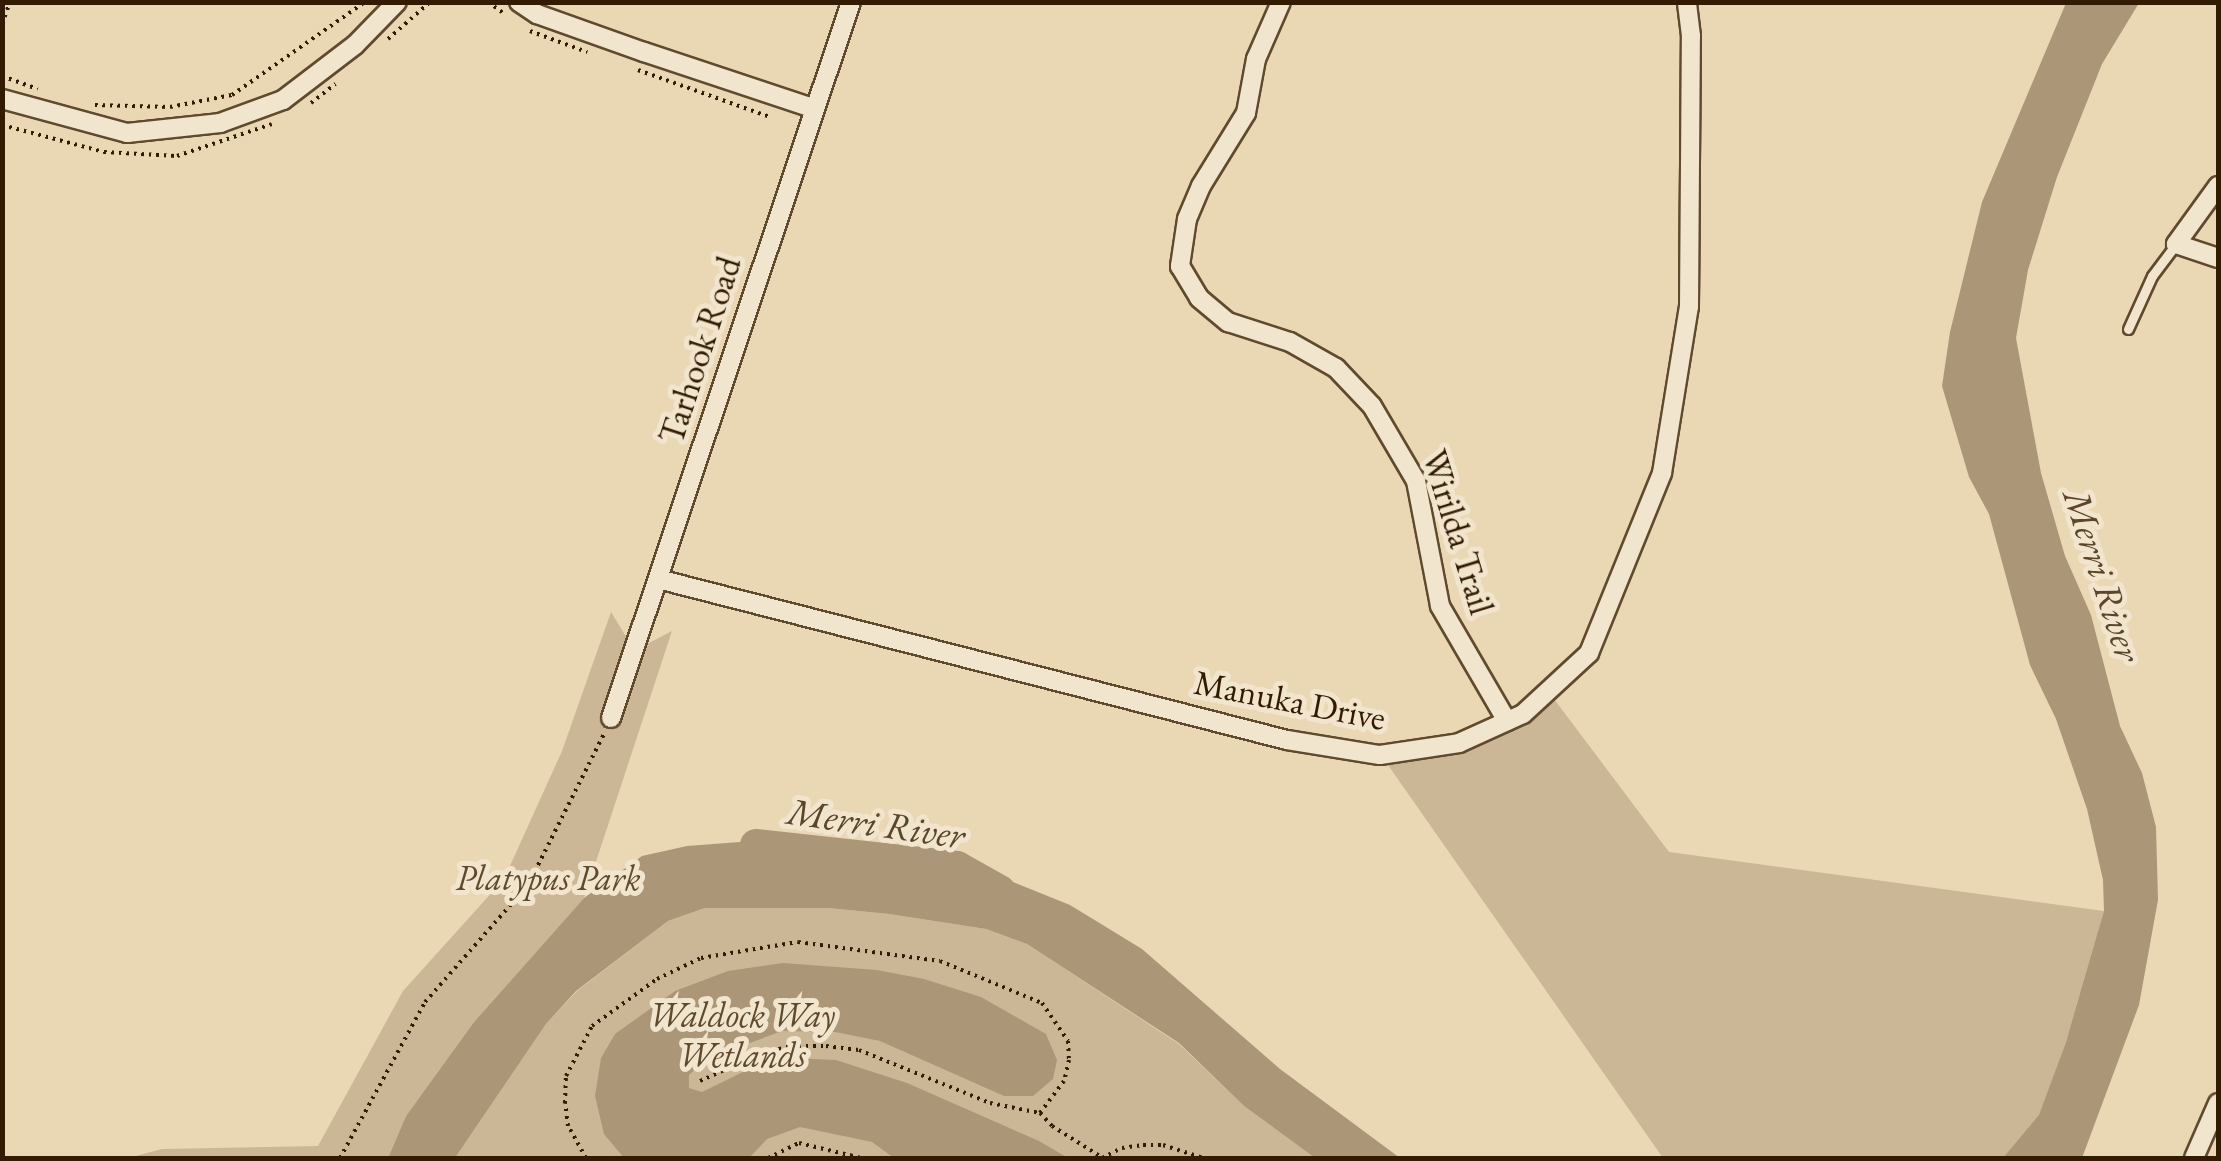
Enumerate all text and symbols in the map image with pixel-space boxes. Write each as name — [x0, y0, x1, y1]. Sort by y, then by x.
street label: Tarhook Road — [650, 251, 750, 449]
street label: Wirilda Trail — [1413, 445, 1503, 619]
water label: Merri River — [2054, 483, 2152, 667]
street label: Manuka Drive — [1191, 661, 1389, 739]
water label: Merri River — [784, 788, 968, 858]
park label: Platypus Park — [455, 857, 641, 899]
park label: Waldock Way Wetlands — [649, 994, 835, 1076]

